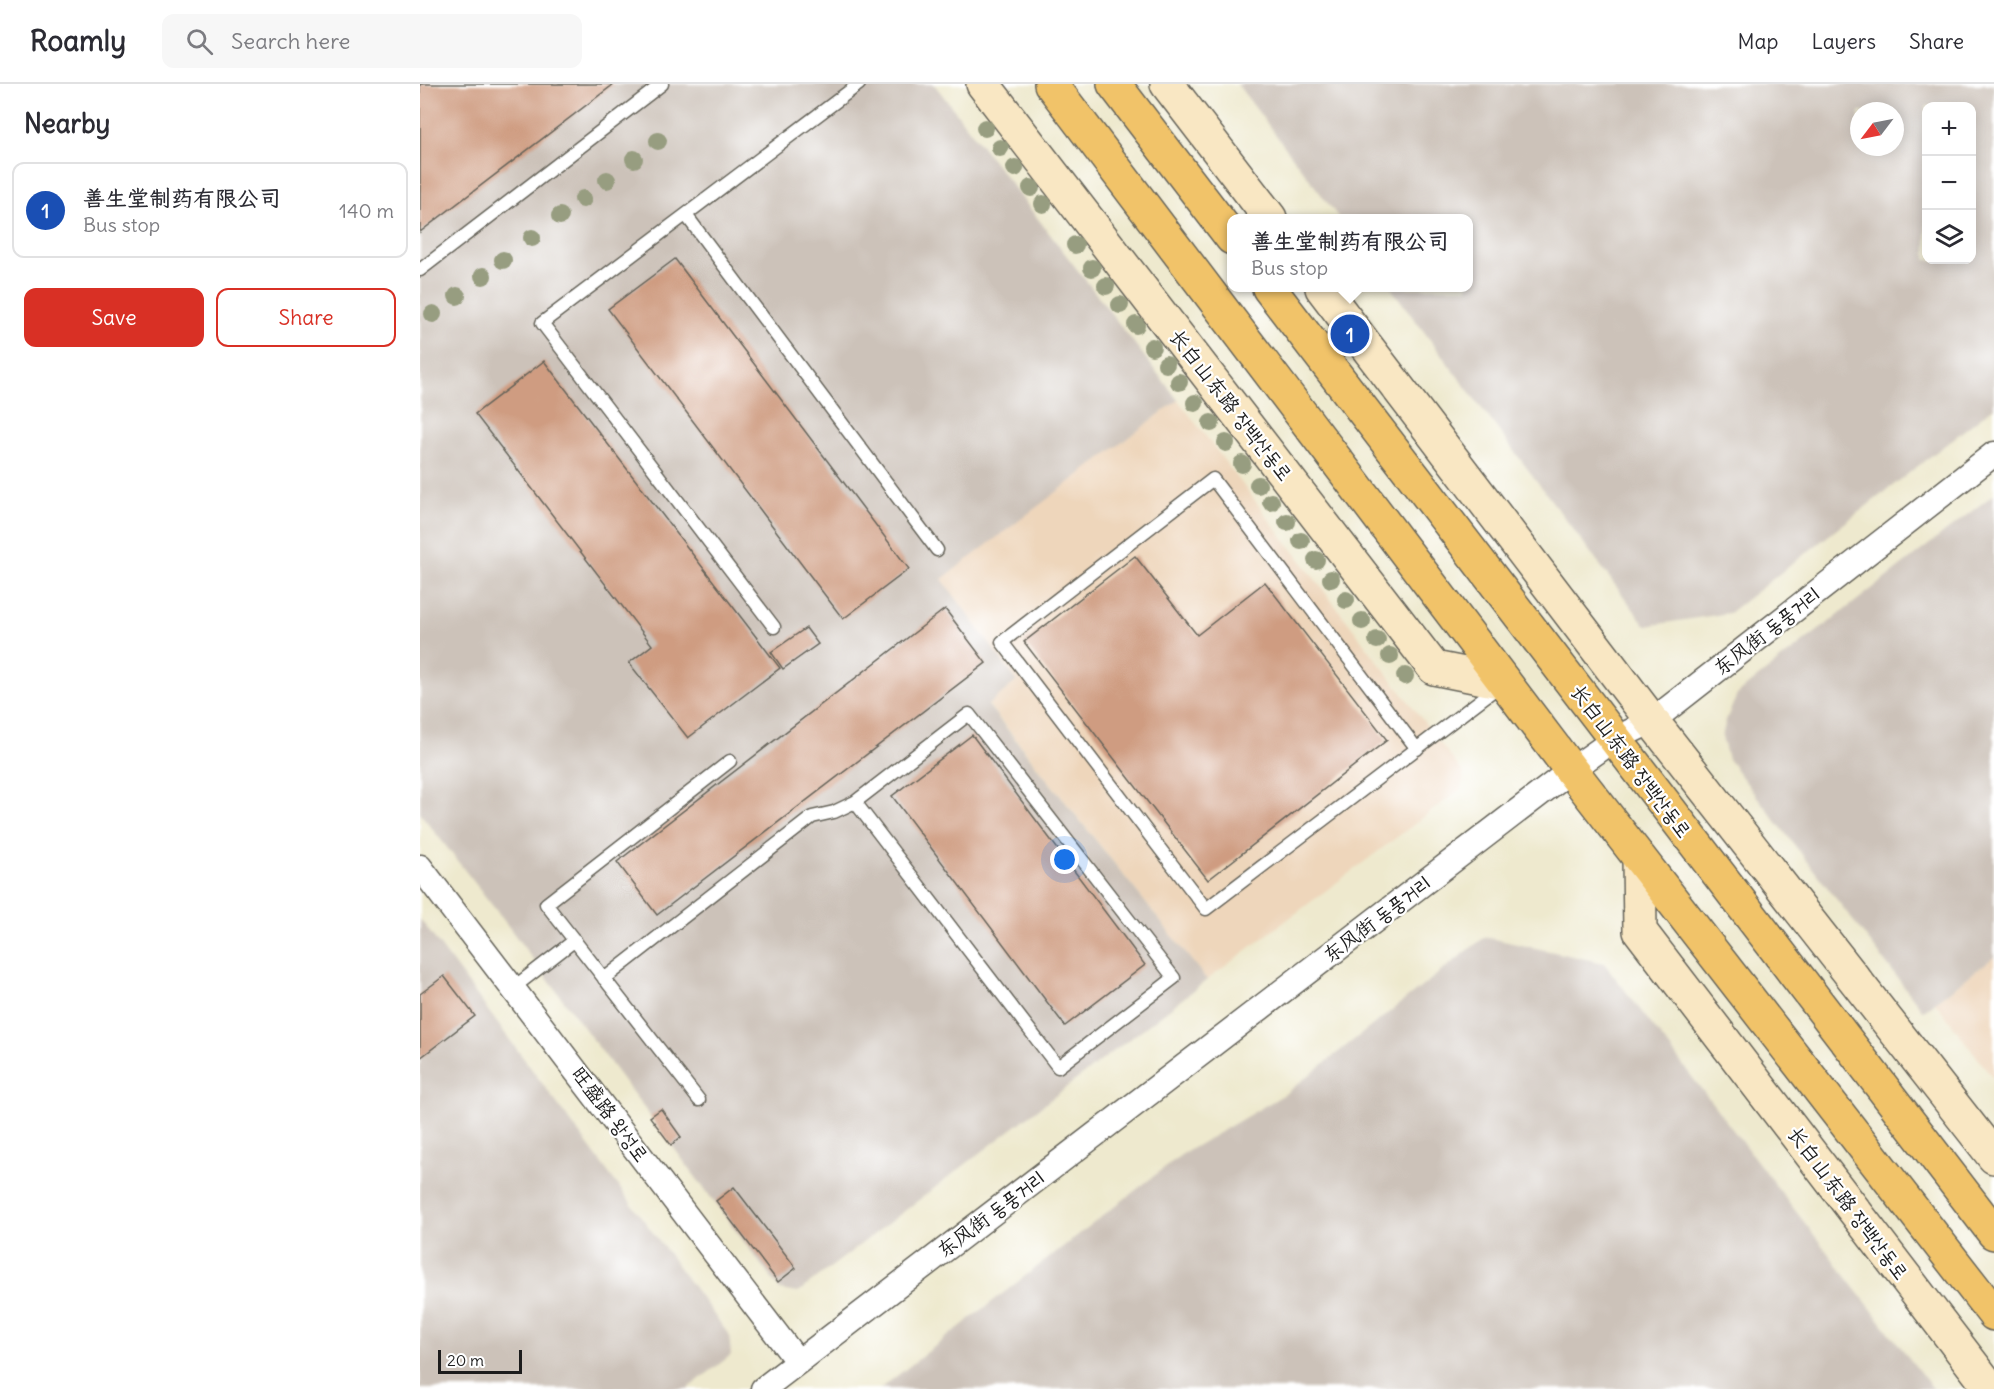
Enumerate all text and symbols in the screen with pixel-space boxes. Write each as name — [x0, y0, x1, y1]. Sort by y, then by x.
search box — [162, 14, 582, 68]
text: Roamly — [30, 23, 126, 59]
icon: search — [183, 25, 216, 58]
text: Search here — [231, 27, 350, 55]
text: Map — [1738, 28, 1778, 55]
text: Layers — [1811, 28, 1876, 55]
text: Share — [1909, 28, 1964, 55]
north arrow — [1850, 102, 1904, 156]
map controls — [1922, 102, 1976, 264]
button: + — [1922, 102, 1976, 156]
text: Nearby — [24, 107, 110, 140]
button: − — [1922, 156, 1976, 210]
text: 善生堂制药有限公司 — [83, 184, 281, 212]
text: 1 — [42, 198, 49, 223]
text: 140 m — [339, 198, 394, 223]
button: layers — [1922, 210, 1976, 264]
text: Bus stop — [83, 212, 160, 237]
popup — [1227, 214, 1473, 292]
text: 善生堂制药有限公司 — [1251, 227, 1449, 255]
text: Bus stop — [1251, 255, 1328, 280]
button: Save — [24, 288, 204, 347]
button: Share — [216, 288, 396, 347]
pin: 1 — [1330, 312, 1370, 356]
street label: 长白山东路 장백산동로 — [1165, 324, 1298, 485]
street label: 东风街 동풍거리 — [1708, 581, 1825, 680]
street label: 长白山东路 장백산동로 — [1566, 679, 1697, 842]
your location — [1050, 845, 1079, 874]
street label: 东风街 동풍거리 — [1318, 870, 1436, 967]
street label: 旺盛路 왕성로 — [566, 1061, 654, 1166]
street label: 长白山东路 장백산동로 — [1783, 1121, 1914, 1284]
street label: 东风街 동풍거리 — [932, 1165, 1050, 1262]
scale bar — [438, 1347, 522, 1374]
text: 20 m — [447, 1350, 484, 1370]

